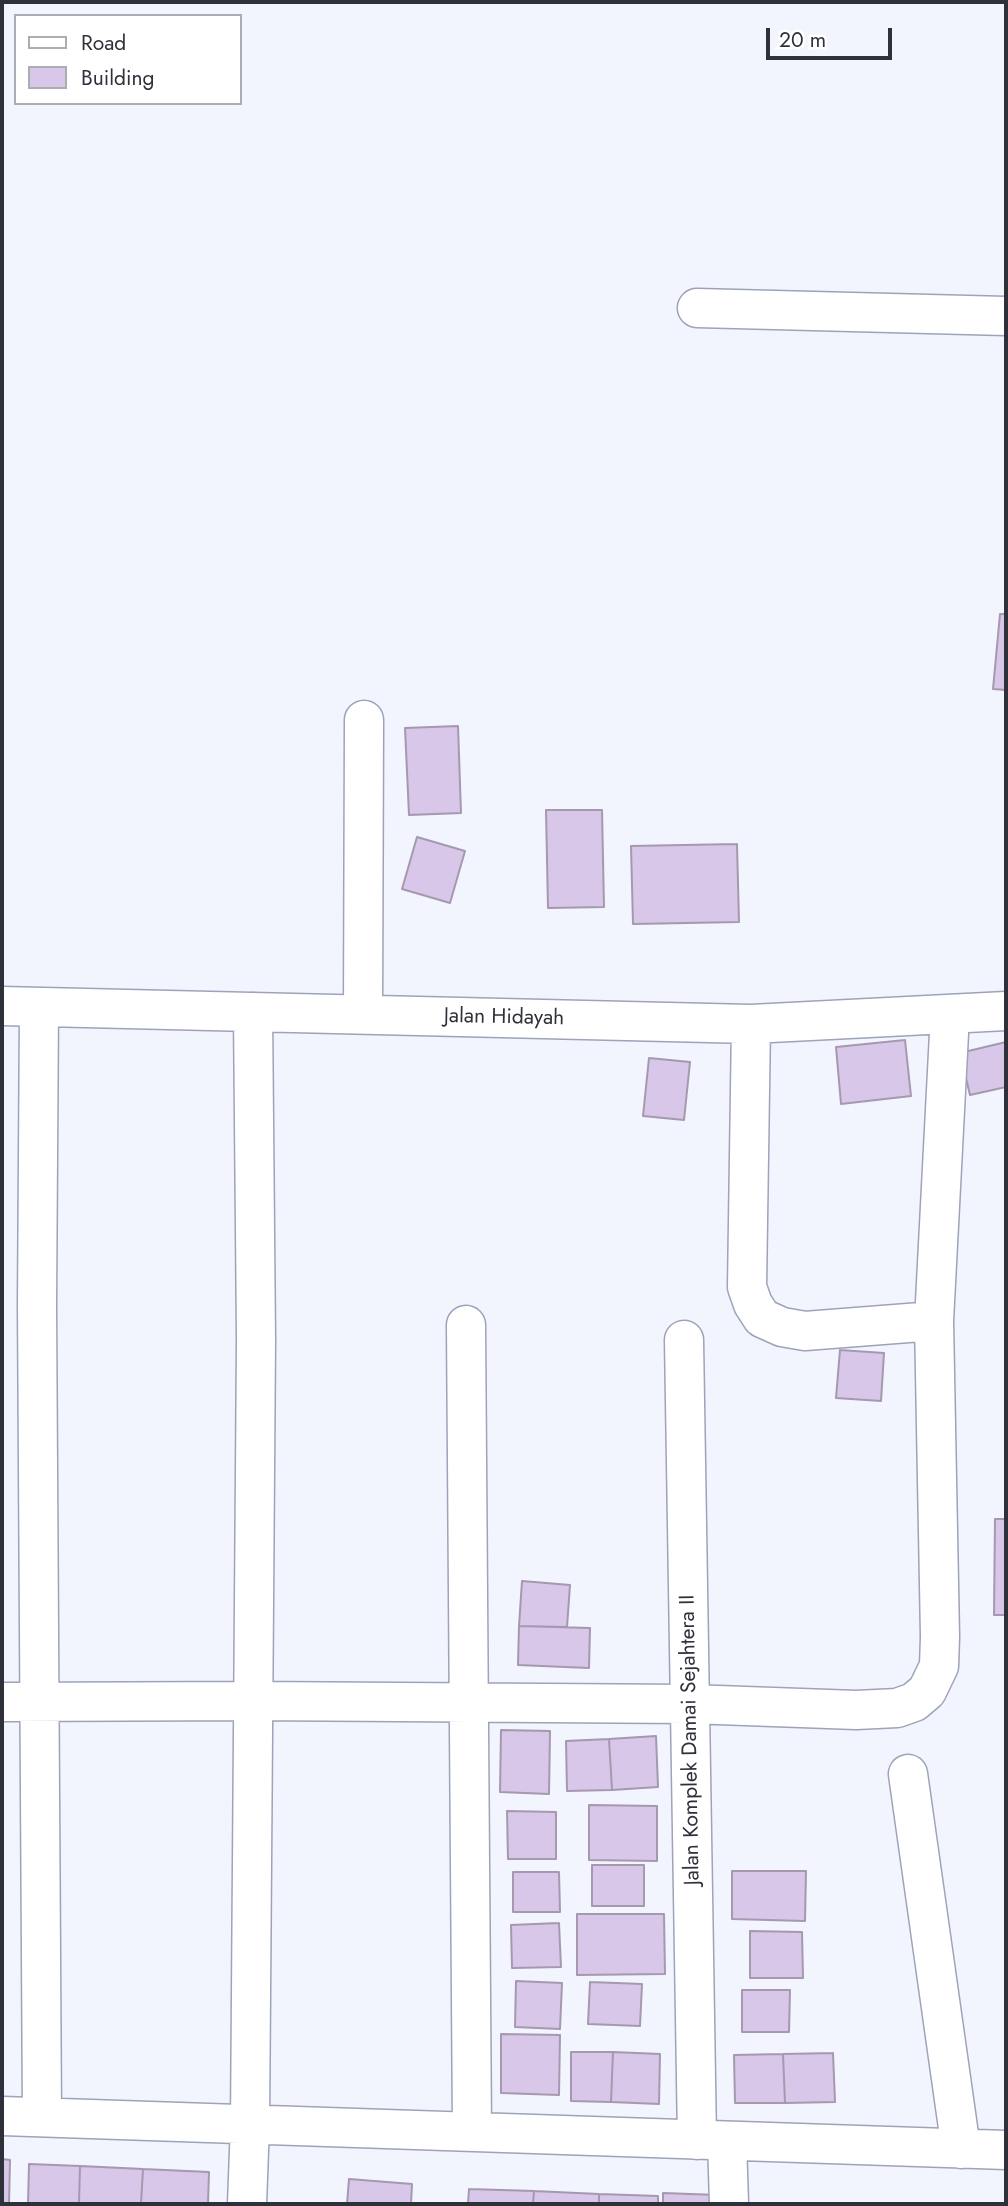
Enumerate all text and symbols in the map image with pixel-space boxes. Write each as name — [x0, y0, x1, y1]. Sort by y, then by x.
legend — [14, 14, 242, 105]
scale bar — [770, 14, 896, 58]
text: 20 m — [779, 25, 826, 55]
text: Road — [81, 28, 126, 58]
text: Building — [81, 63, 154, 93]
street label: Jalan Hidayah — [444, 1004, 564, 1032]
street label: Jalan Komplek Damai Sejahtera II — [676, 1594, 706, 1886]

